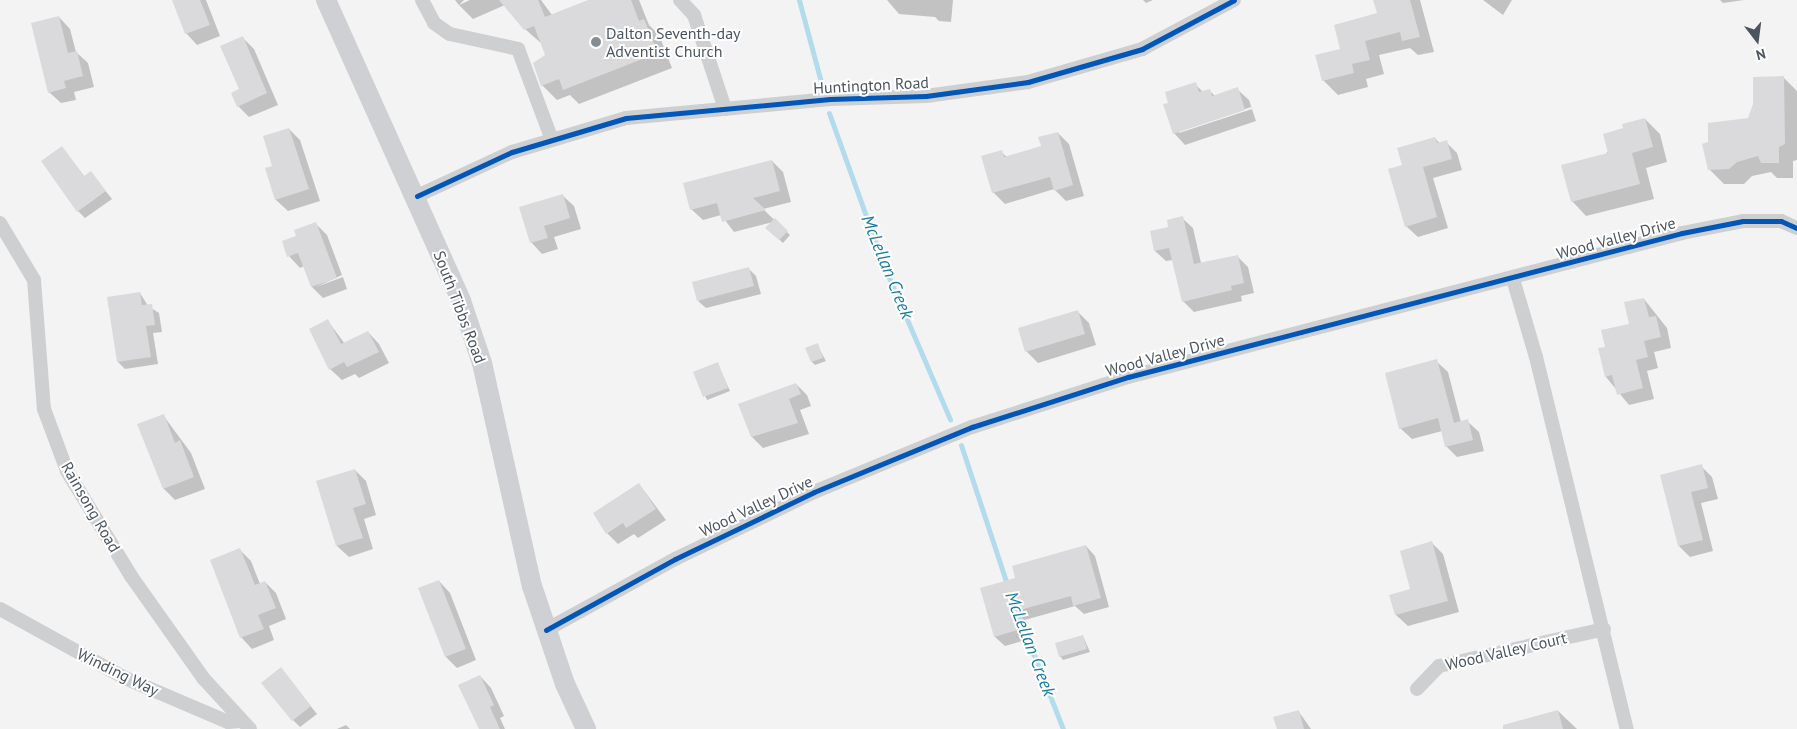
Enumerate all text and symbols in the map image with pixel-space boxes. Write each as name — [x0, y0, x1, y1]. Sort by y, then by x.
north arrow — [1732, 15, 1782, 65]
place label: Dalton Seventh-day Adventist Church — [606, 23, 741, 61]
marker: Dalton Seventh-day Adventist Church — [590, 36, 602, 48]
text: N — [1754, 45, 1768, 64]
street label: Huntington Road — [813, 72, 929, 98]
water label: McLellan Creek — [856, 212, 918, 322]
street label: Wood Valley Drive — [1554, 213, 1678, 263]
street label: South Tibbs Road — [430, 248, 490, 366]
street label: Wood Valley Drive — [1103, 330, 1227, 380]
street label: Rainsong Road — [57, 458, 125, 556]
street label: Wood Valley Drive — [696, 471, 816, 541]
water label: McLellan Creek — [1000, 589, 1060, 699]
street label: Wood Valley Court — [1443, 628, 1569, 674]
street label: Winding Way — [74, 644, 162, 700]

